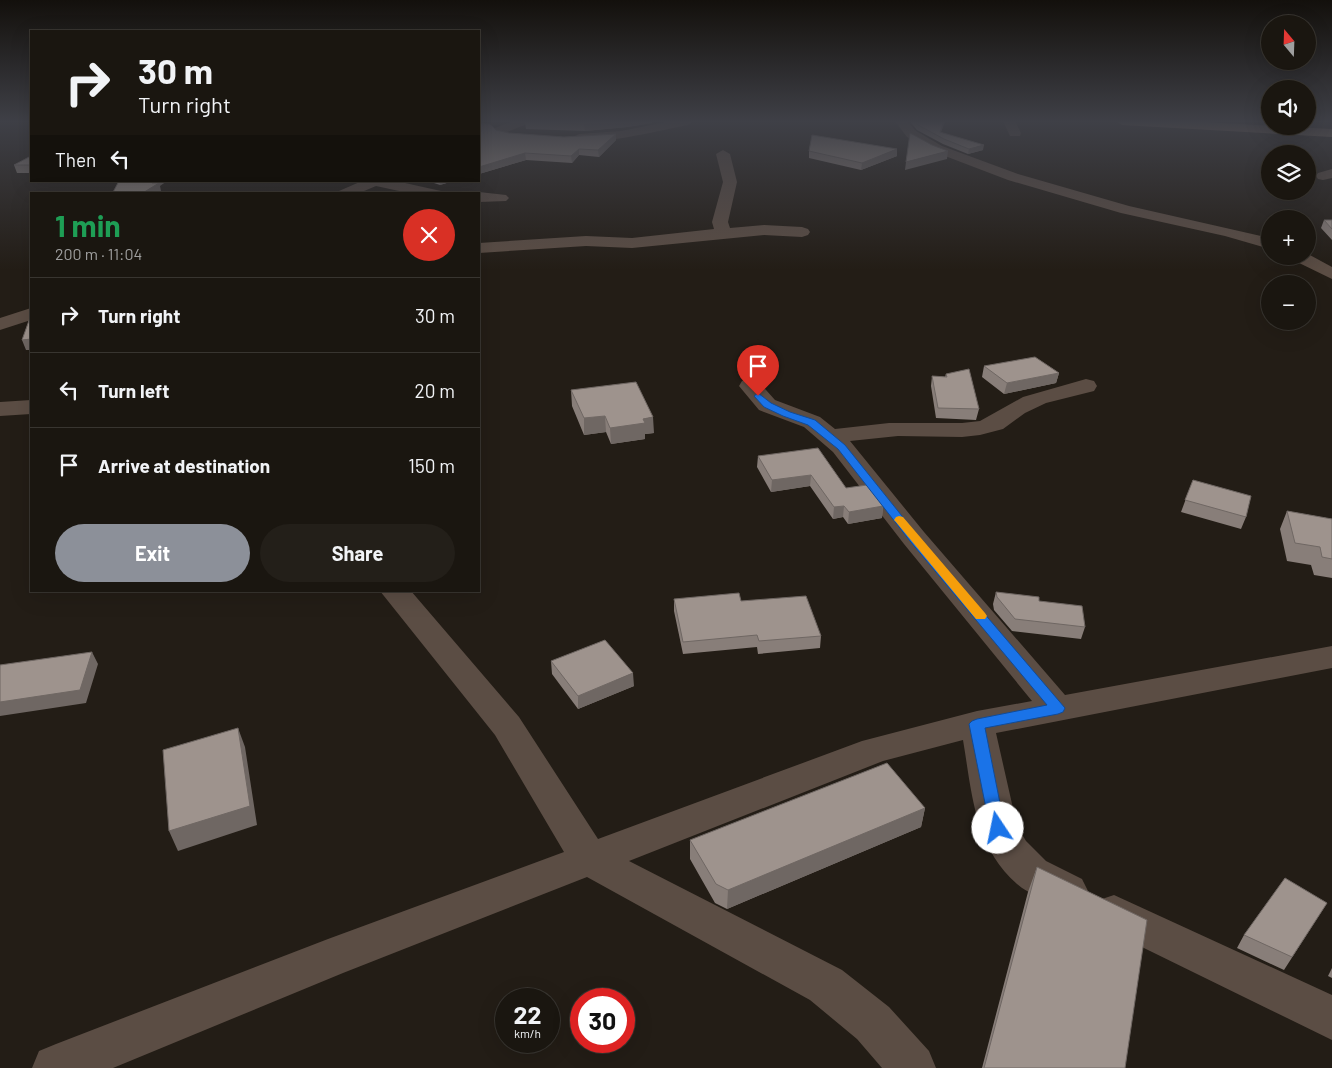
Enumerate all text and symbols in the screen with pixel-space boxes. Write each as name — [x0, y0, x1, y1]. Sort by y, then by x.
north arrow — [1261, 15, 1316, 70]
map controls — [1261, 15, 1316, 330]
text: 30 m — [138, 49, 213, 91]
icon: right — [55, 50, 120, 115]
button: sound — [1261, 80, 1316, 135]
text: Turn right — [138, 91, 231, 117]
icon: left — [106, 145, 134, 173]
button: layers — [1261, 145, 1316, 200]
text: Then — [55, 148, 96, 171]
text: 1 min — [55, 207, 121, 243]
button: close — [403, 209, 455, 261]
button: + — [1261, 210, 1316, 265]
text: 200 m · 11:04 — [55, 244, 142, 263]
button: − — [1261, 275, 1316, 330]
icon: right — [55, 301, 83, 329]
text: Turn right — [98, 304, 180, 327]
text: 30 m — [415, 304, 455, 327]
pin — [737, 345, 779, 396]
icon: arrive — [744, 352, 772, 380]
icon: left — [55, 376, 83, 404]
text: Turn left — [98, 379, 169, 402]
text: 20 m — [415, 379, 455, 402]
icon: arrive — [55, 451, 83, 479]
text: Arrive at destination — [98, 454, 270, 477]
text: 150 m — [408, 454, 455, 477]
button: Exit — [55, 524, 250, 582]
button: Share — [260, 524, 455, 582]
position arrow — [971, 801, 1023, 853]
speed limit sign: 30 — [570, 988, 635, 1053]
text: 22 — [513, 999, 542, 1029]
text: km/h — [514, 1026, 541, 1040]

